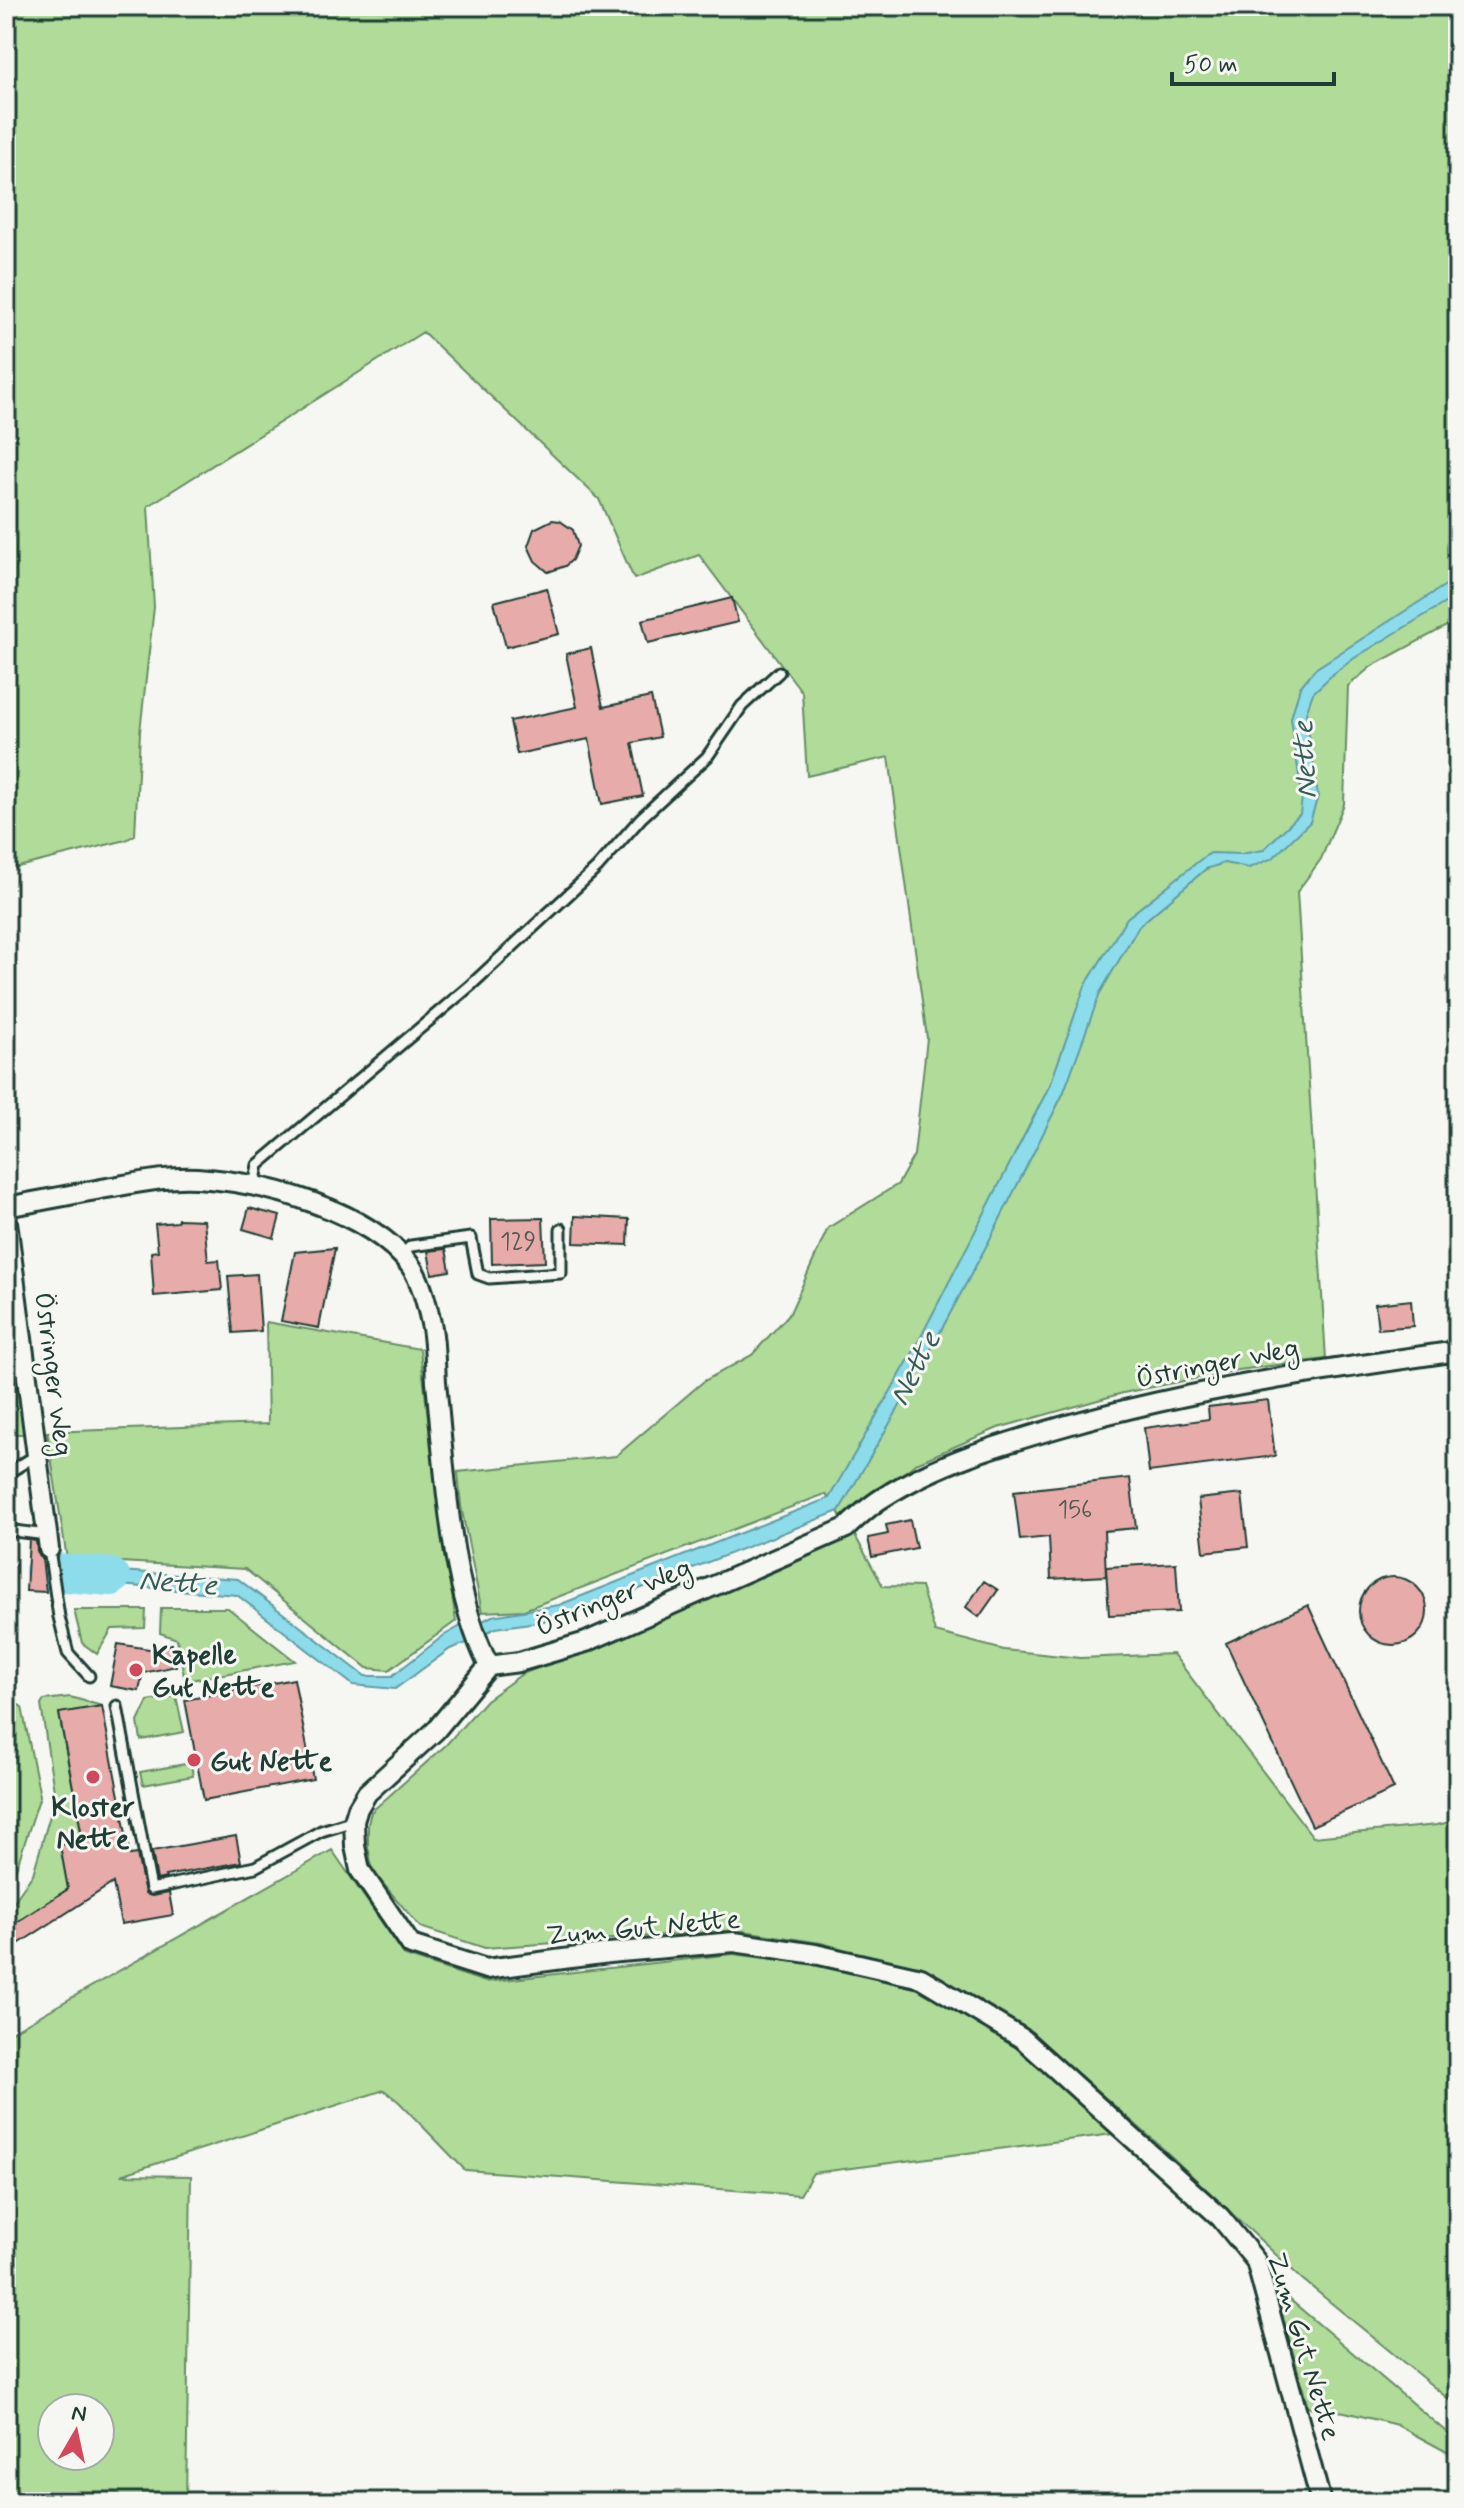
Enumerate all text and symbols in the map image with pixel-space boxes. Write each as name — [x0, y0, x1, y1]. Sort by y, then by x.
scale bar — [1172, 36, 1334, 86]
text: 50 m — [1184, 50, 1238, 81]
water label: Nette — [1284, 719, 1327, 800]
house number: 129 — [500, 1227, 536, 1258]
street label: Östringer Weg — [22, 1290, 81, 1459]
water label: Nette — [880, 1324, 951, 1412]
street label: Östringer Weg — [1133, 1331, 1302, 1400]
house number: 156 — [1058, 1495, 1092, 1526]
street label: Östringer Weg — [531, 1550, 698, 1648]
water label: Nette — [137, 1561, 220, 1606]
place label: Kapelle Gut Nette — [152, 1638, 274, 1707]
marker: Kapelle Gut Nette — [127, 1661, 145, 1679]
place label: Gut Nette — [210, 1744, 332, 1781]
marker: Gut Nette — [185, 1751, 203, 1769]
marker: Kloster Nette — [84, 1768, 102, 1786]
place label: Kloster Nette — [51, 1790, 135, 1859]
street label: Zum Gut Nette — [545, 1902, 742, 1955]
street label: Zum Gut Nette — [1256, 2248, 1349, 2445]
north arrow — [36, 2392, 116, 2472]
text: N — [69, 2399, 88, 2429]

